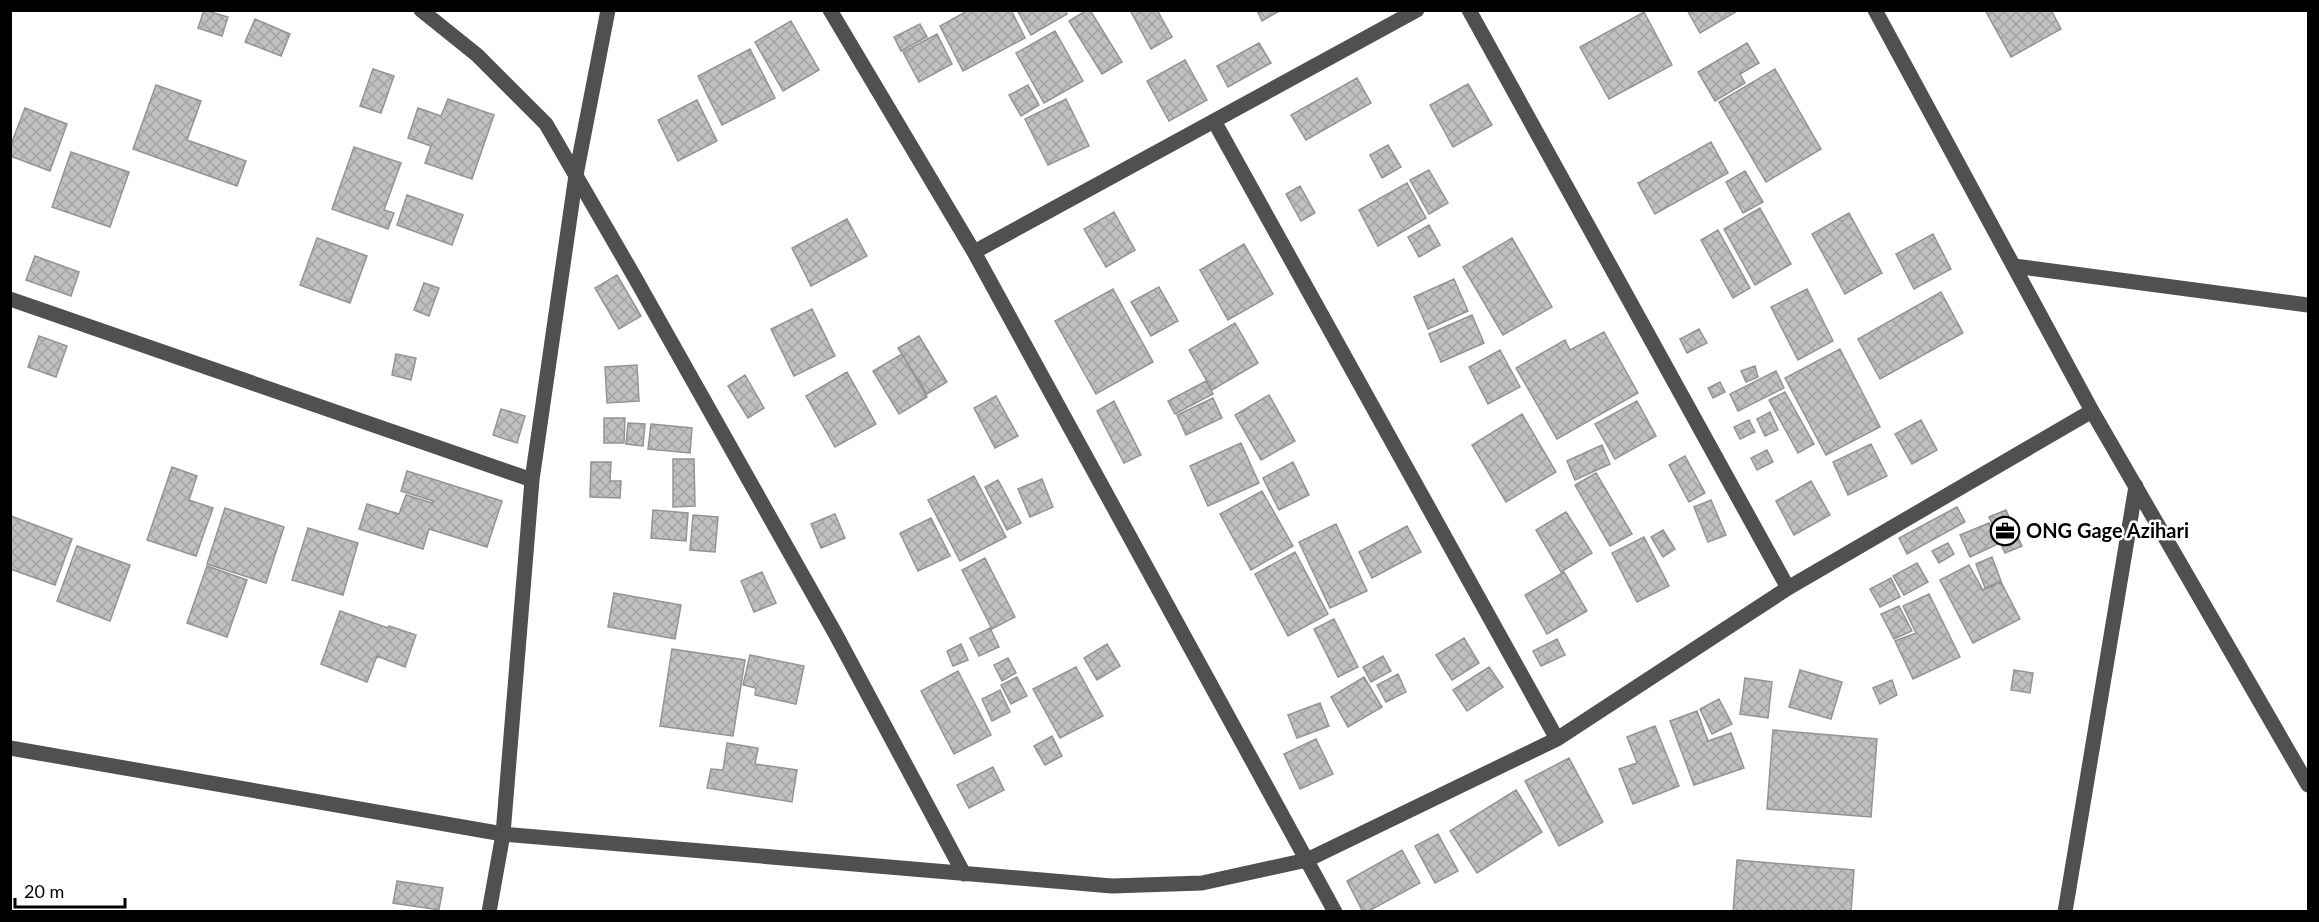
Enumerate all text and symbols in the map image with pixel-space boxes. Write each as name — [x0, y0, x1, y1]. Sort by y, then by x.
office icon: ONG Gage Azihari — [1989, 515, 2021, 547]
place label: ONG Gage Azihari — [2026, 518, 2189, 542]
scale bar — [15, 871, 124, 909]
text: 20 m — [24, 880, 64, 902]

